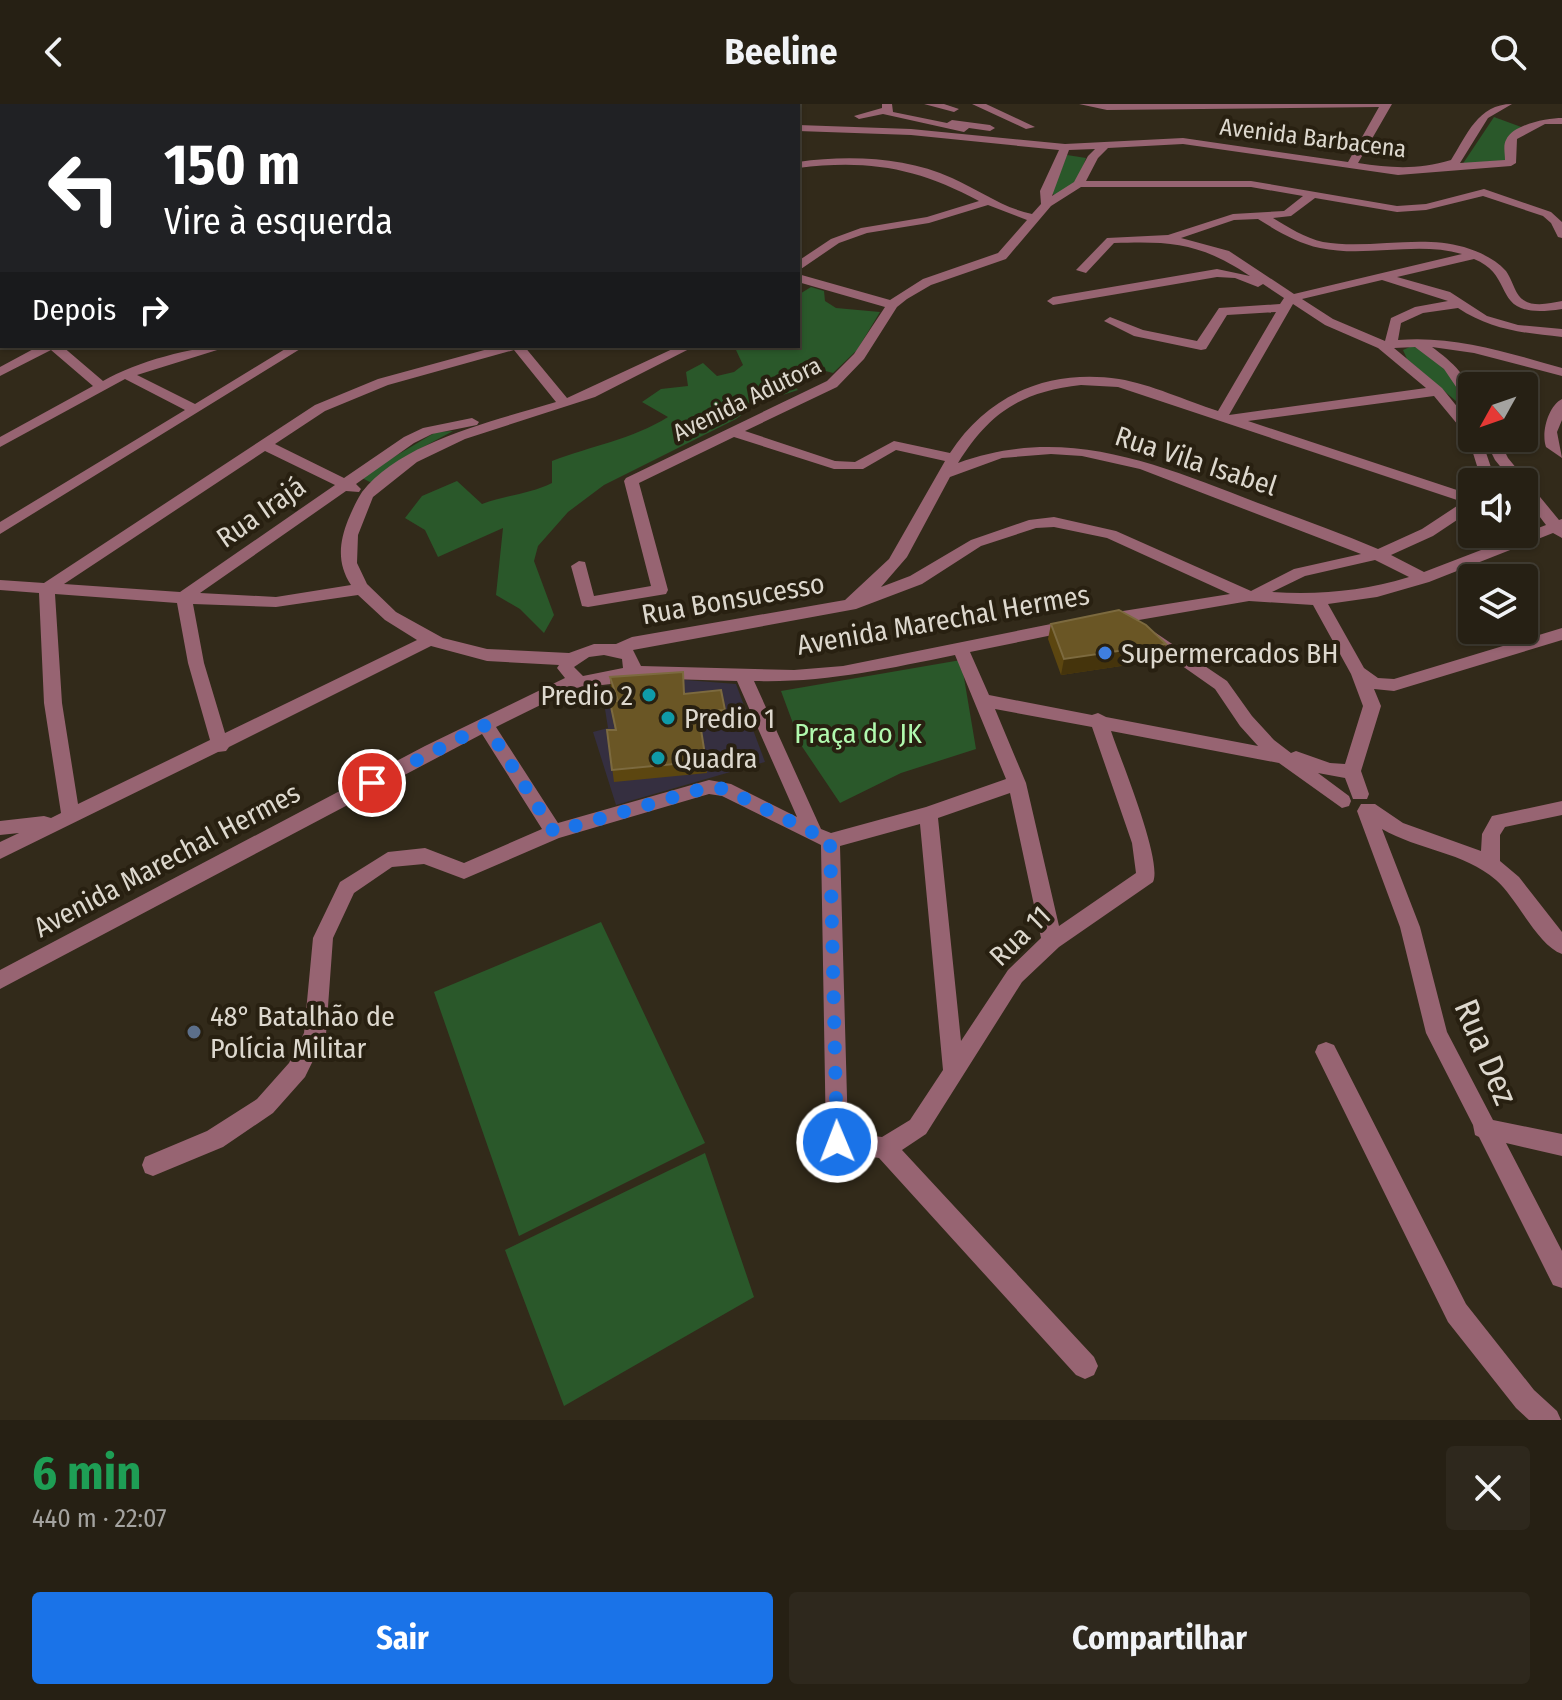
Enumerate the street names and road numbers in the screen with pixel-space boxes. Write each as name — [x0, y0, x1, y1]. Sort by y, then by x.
street label: Avenida Barbacena — [1218, 113, 1408, 163]
street label: Avenida Adutora — [668, 351, 826, 447]
street label: Rua Vila Isabel — [1111, 419, 1281, 503]
street label: Rua Irajá — [210, 470, 312, 554]
street label: Rua Bonsucesso — [639, 567, 827, 631]
street label: Avenida Marechal Hermes — [794, 578, 1092, 662]
street label: Avenida Marechal Hermes — [28, 776, 306, 944]
street label: Rua 11 — [983, 899, 1057, 973]
street label: Rua Dez — [1445, 993, 1527, 1111]

